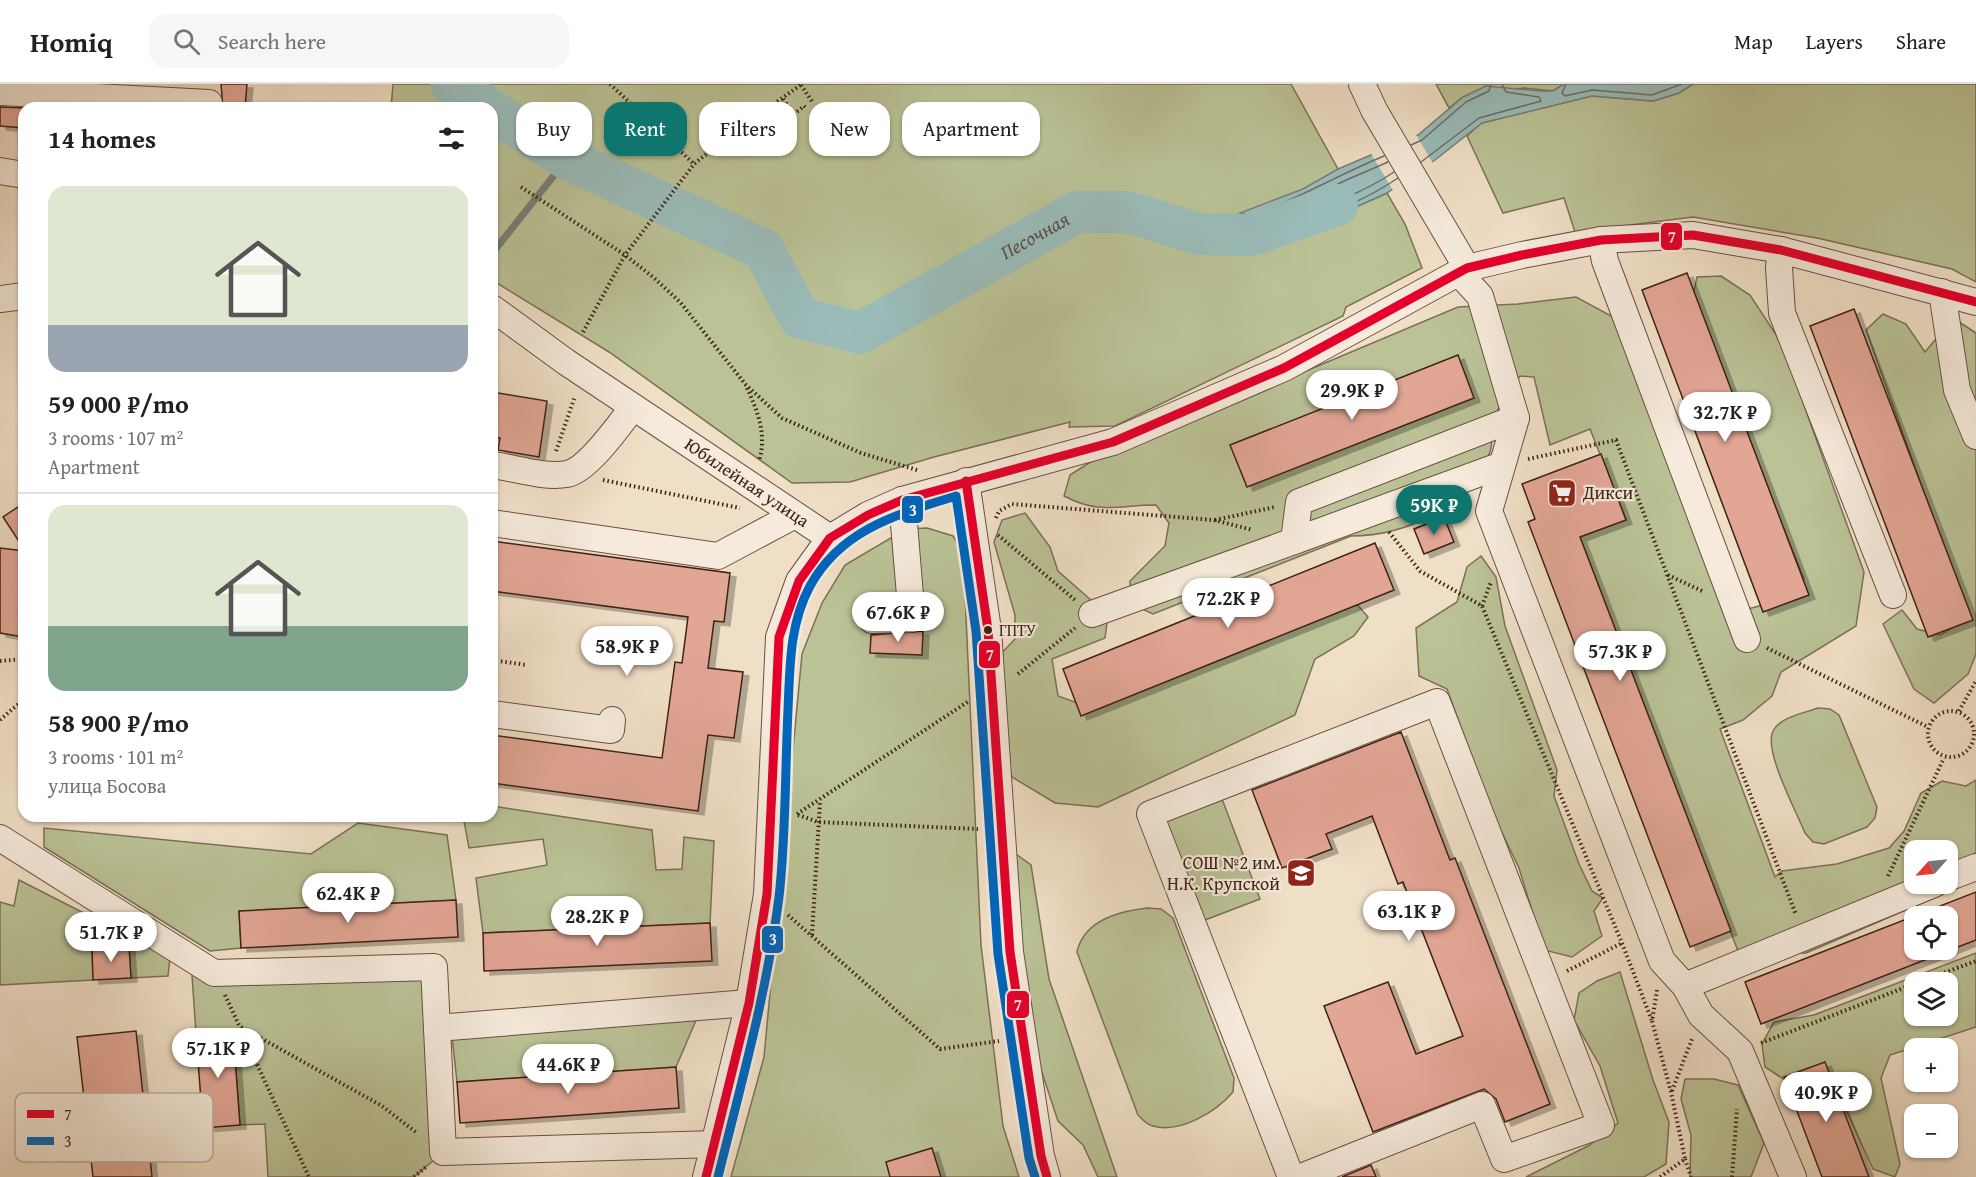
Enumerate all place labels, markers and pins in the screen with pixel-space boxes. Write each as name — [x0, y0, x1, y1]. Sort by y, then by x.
pin: 29.9K ₽ — [1297, 370, 1407, 421]
pin: 32.7K ₽ — [1670, 392, 1780, 443]
supermarket icon: Дикси — [1546, 477, 1578, 509]
place label: Дикси — [1582, 479, 1634, 506]
pin: 59K ₽ — [1392, 485, 1476, 536]
pin: 72.2K ₽ — [1173, 578, 1283, 629]
pin: 67.6K ₽ — [843, 592, 953, 643]
place label: ГПТУ — [999, 618, 1036, 642]
marker: ГПТУ — [982, 624, 994, 636]
pin: 58.9K ₽ — [572, 626, 682, 677]
pin: 57.3K ₽ — [1565, 631, 1675, 682]
place label: СОШ №2 им. Н.К. Крупской — [1167, 849, 1280, 897]
school or university icon: СОШ №2 им. Н.К. Крупской — [1285, 857, 1317, 889]
pin: 62.4K ₽ — [293, 873, 403, 924]
pin: 63.1K ₽ — [1354, 891, 1464, 942]
pin: 28.2K ₽ — [542, 896, 652, 947]
pin: 51.7K ₽ — [56, 912, 166, 963]
pin: 57.1K ₽ — [163, 1028, 273, 1079]
pin: 44.6K ₽ — [513, 1044, 623, 1095]
pin: 40.9K ₽ — [1771, 1072, 1881, 1123]

